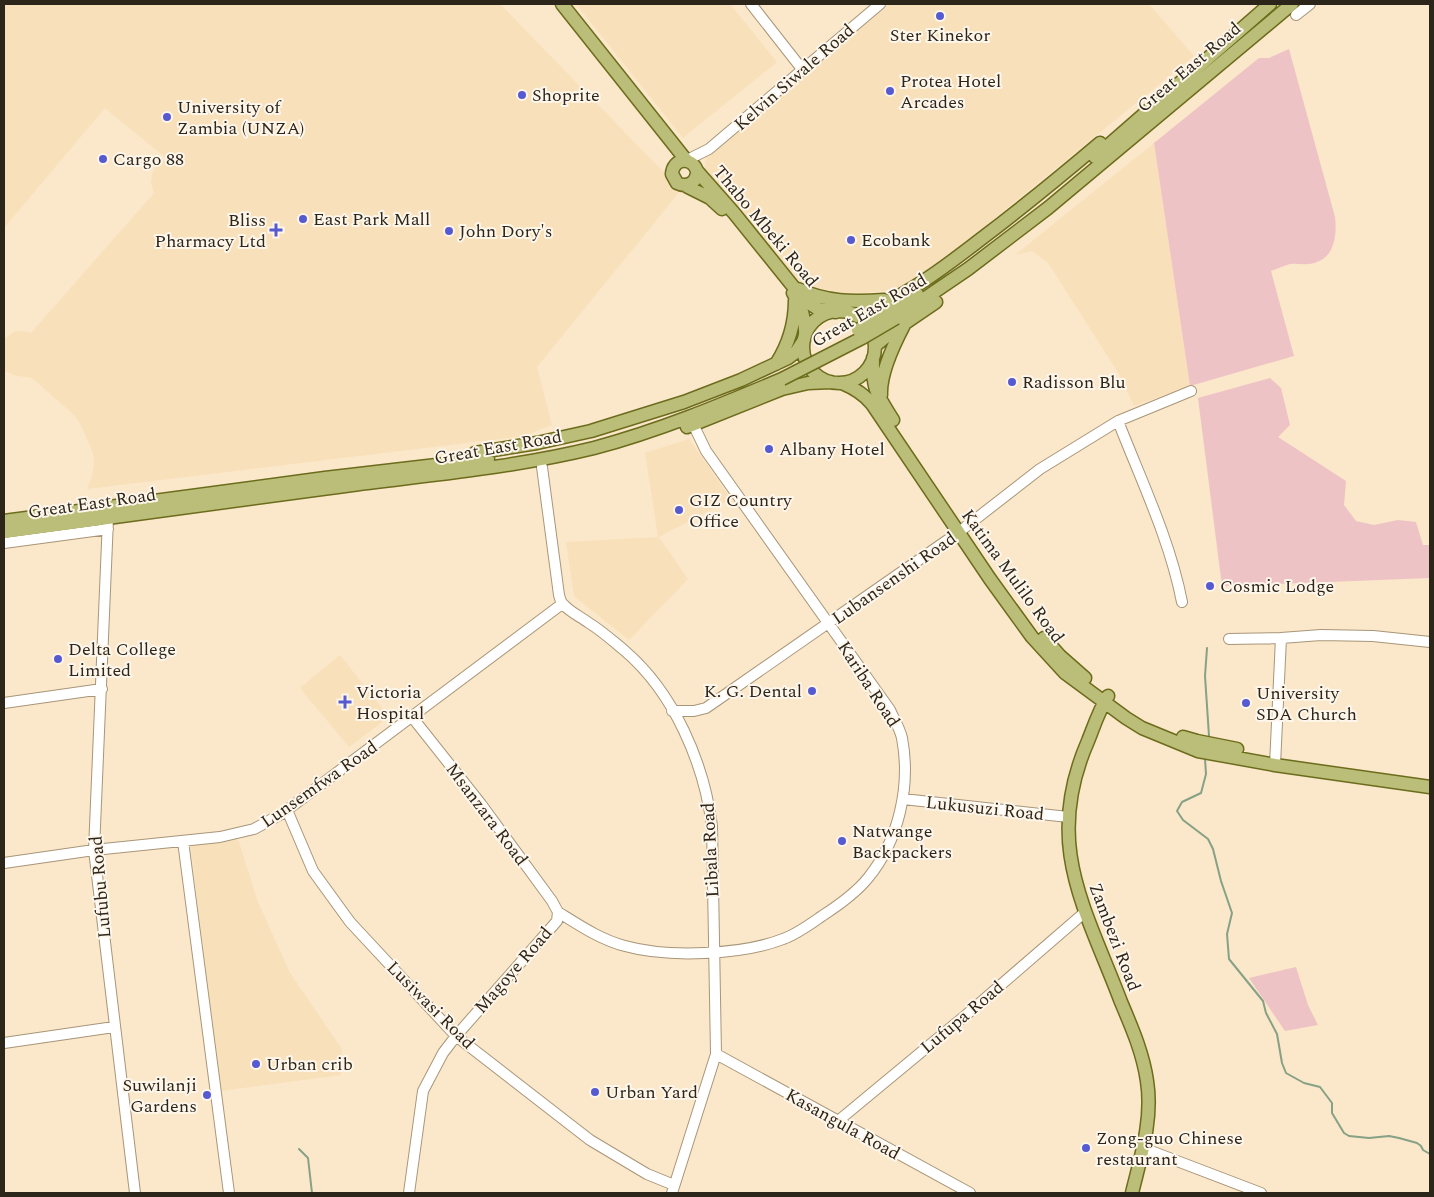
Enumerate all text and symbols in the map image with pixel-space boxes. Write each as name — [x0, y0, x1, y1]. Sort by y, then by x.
marker: Ster Kinekor — [934, 10, 946, 22]
street label: Great East Road — [1131, 16, 1247, 119]
street label: Kelvin Siwale Road — [728, 17, 861, 138]
place label: Ster Kinekor — [890, 22, 990, 49]
place label: Protea Hotel Arcades — [900, 68, 1001, 116]
place label: Shoprite — [532, 82, 600, 109]
marker: Protea Hotel Arcades — [884, 85, 896, 97]
marker: Shoprite — [516, 89, 528, 101]
place label: University of Zambia (UNZA) — [177, 94, 304, 142]
marker: University of Zambia (UNZA) — [161, 111, 173, 123]
place label: Cargo 88 — [113, 146, 184, 173]
marker: Cargo 88 — [97, 153, 109, 165]
street label: Thabo Mbeki Road — [706, 159, 825, 293]
place label: East Park Mall — [313, 206, 430, 233]
place label: Bliss Pharmacy Ltd — [154, 207, 266, 255]
marker: East Park Mall — [297, 213, 309, 225]
place label: John Dory's — [459, 218, 553, 245]
marker: Bliss Pharmacy Ltd — [270, 224, 282, 236]
marker: John Dory's — [443, 225, 455, 237]
place label: Ecobank — [861, 227, 930, 254]
marker: Ecobank — [845, 234, 857, 246]
street label: Great East Road — [807, 266, 932, 354]
place label: Radisson Blu — [1022, 369, 1126, 396]
marker: Radisson Blu — [1006, 376, 1018, 388]
street label: Great East Road — [432, 423, 564, 472]
place label: Albany Hotel — [779, 436, 885, 463]
marker: Albany Hotel — [763, 443, 775, 455]
street label: Great East Road — [26, 481, 158, 526]
place label: GIZ Country Office — [689, 487, 793, 535]
street label: Katima Mulilo Road — [955, 503, 1071, 649]
marker: GIZ Country Office — [673, 504, 685, 516]
street label: Lubansenshi Road — [826, 525, 962, 632]
place label: Cosmic Lodge — [1220, 573, 1334, 600]
marker: Cosmic Lodge — [1204, 580, 1216, 592]
place label: Delta College Limited — [68, 636, 176, 684]
street label: Kariba Road — [831, 636, 907, 733]
marker: Delta College Limited — [52, 653, 64, 665]
place label: K. G. Dental — [704, 678, 802, 705]
place label: Victoria Hospital — [356, 679, 424, 727]
place label: University SDA Church — [1256, 680, 1357, 728]
marker: K. G. Dental — [806, 685, 818, 697]
marker: Victoria Hospital — [338, 695, 352, 709]
marker: University SDA Church — [1240, 697, 1252, 709]
street label: Lunsemfwa Road — [255, 734, 383, 835]
street label: Msanzara Road — [439, 757, 534, 872]
street label: Lukusuzi Road — [925, 789, 1045, 828]
street label: Libala Road — [695, 802, 726, 898]
place label: Natwange Backpackers — [852, 818, 952, 866]
street label: Lufubu Road — [83, 834, 118, 939]
marker: Natwange Backpackers — [836, 835, 848, 847]
street label: Zambezi Road — [1082, 879, 1148, 995]
street label: Magoye Road — [468, 921, 559, 1020]
street label: Lusiwasi Road — [380, 955, 481, 1056]
street label: Lufupa Road — [915, 974, 1010, 1060]
place label: Urban crib — [266, 1051, 353, 1078]
marker: Urban crib — [250, 1058, 262, 1070]
place label: Suwilanji Gardens — [122, 1072, 197, 1120]
place label: Urban Yard — [605, 1079, 698, 1106]
street label: Kasangula Road — [780, 1082, 905, 1167]
marker: Urban Yard — [589, 1086, 601, 1098]
marker: Suwilanji Gardens — [201, 1089, 213, 1101]
place label: Zong-guo Chinese restaurant — [1096, 1125, 1243, 1173]
marker: Zong-guo Chinese restaurant — [1080, 1142, 1092, 1154]

